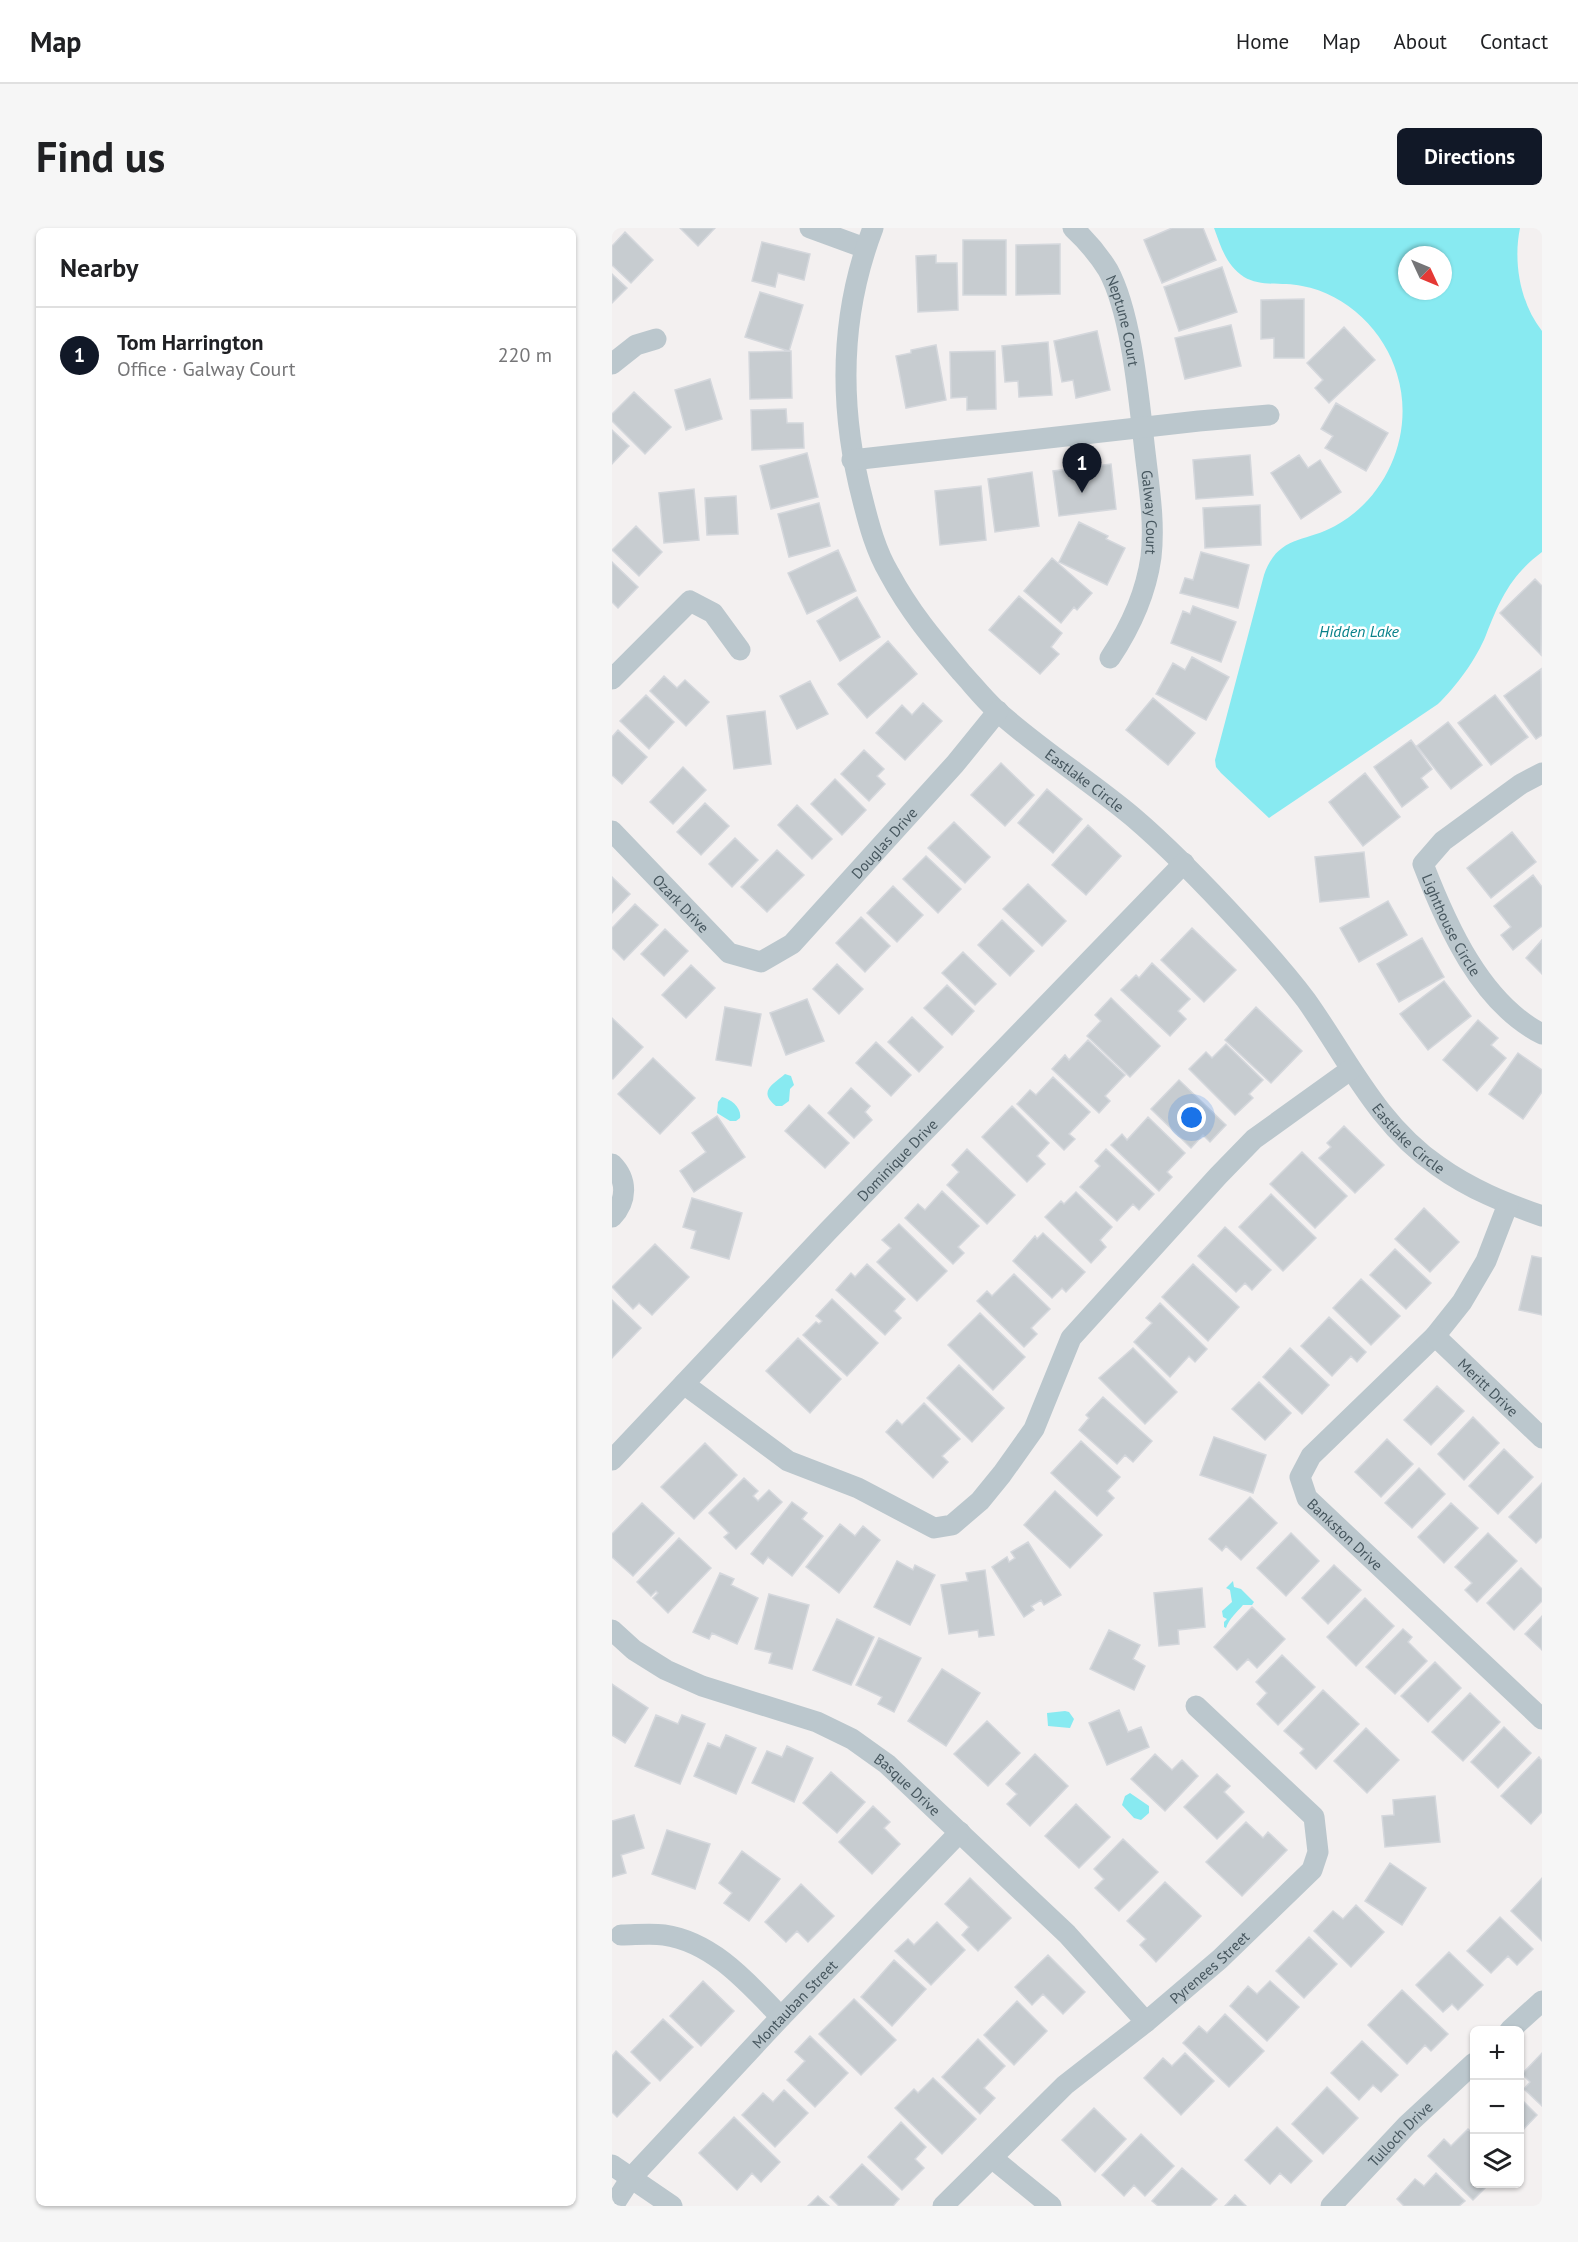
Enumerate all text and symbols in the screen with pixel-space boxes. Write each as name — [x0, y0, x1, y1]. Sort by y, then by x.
text: Map — [30, 23, 81, 60]
text: Home — [1236, 28, 1289, 55]
text: Map — [1322, 28, 1361, 55]
text: About — [1394, 28, 1447, 55]
text: Contact — [1480, 28, 1548, 55]
button: Directions — [1397, 128, 1542, 185]
text: Find us — [36, 129, 165, 184]
north arrow — [1398, 246, 1452, 300]
text: Nearby — [60, 251, 138, 284]
street label: Neptune Court — [1102, 272, 1144, 368]
text: Tom Harrington — [117, 328, 264, 356]
text: 1 — [74, 342, 85, 368]
text: 220 m — [498, 342, 552, 368]
text: Office · Galway Court — [117, 356, 296, 382]
pin: 1 — [1062, 444, 1102, 493]
street label: Galway Court — [1138, 469, 1162, 555]
water label: Hidden Lake — [1319, 621, 1400, 641]
street label: Eastlake Circle — [1042, 744, 1128, 816]
street label: Douglas Drive — [847, 803, 921, 882]
street label: Ozark Drive — [649, 870, 714, 936]
street label: Lighthouse Circle — [1418, 871, 1485, 980]
street label: Eastlake Circle — [1368, 1099, 1449, 1178]
your location — [1177, 1103, 1206, 1132]
street label: Dominique Drive — [853, 1114, 941, 1205]
street label: Meritt Drive — [1454, 1354, 1523, 1420]
street label: Bankston Drive — [1304, 1494, 1387, 1574]
street label: Basque Drive — [871, 1749, 945, 1819]
street label: Pyrenees Street — [1165, 1927, 1253, 2008]
street label: Montauban Street — [748, 1956, 841, 2052]
map controls — [1470, 2026, 1524, 2188]
button: + — [1470, 2026, 1524, 2080]
button: − — [1470, 2080, 1524, 2134]
street label: Tulloch Drive — [1364, 2097, 1436, 2170]
button: layers — [1470, 2134, 1524, 2188]

